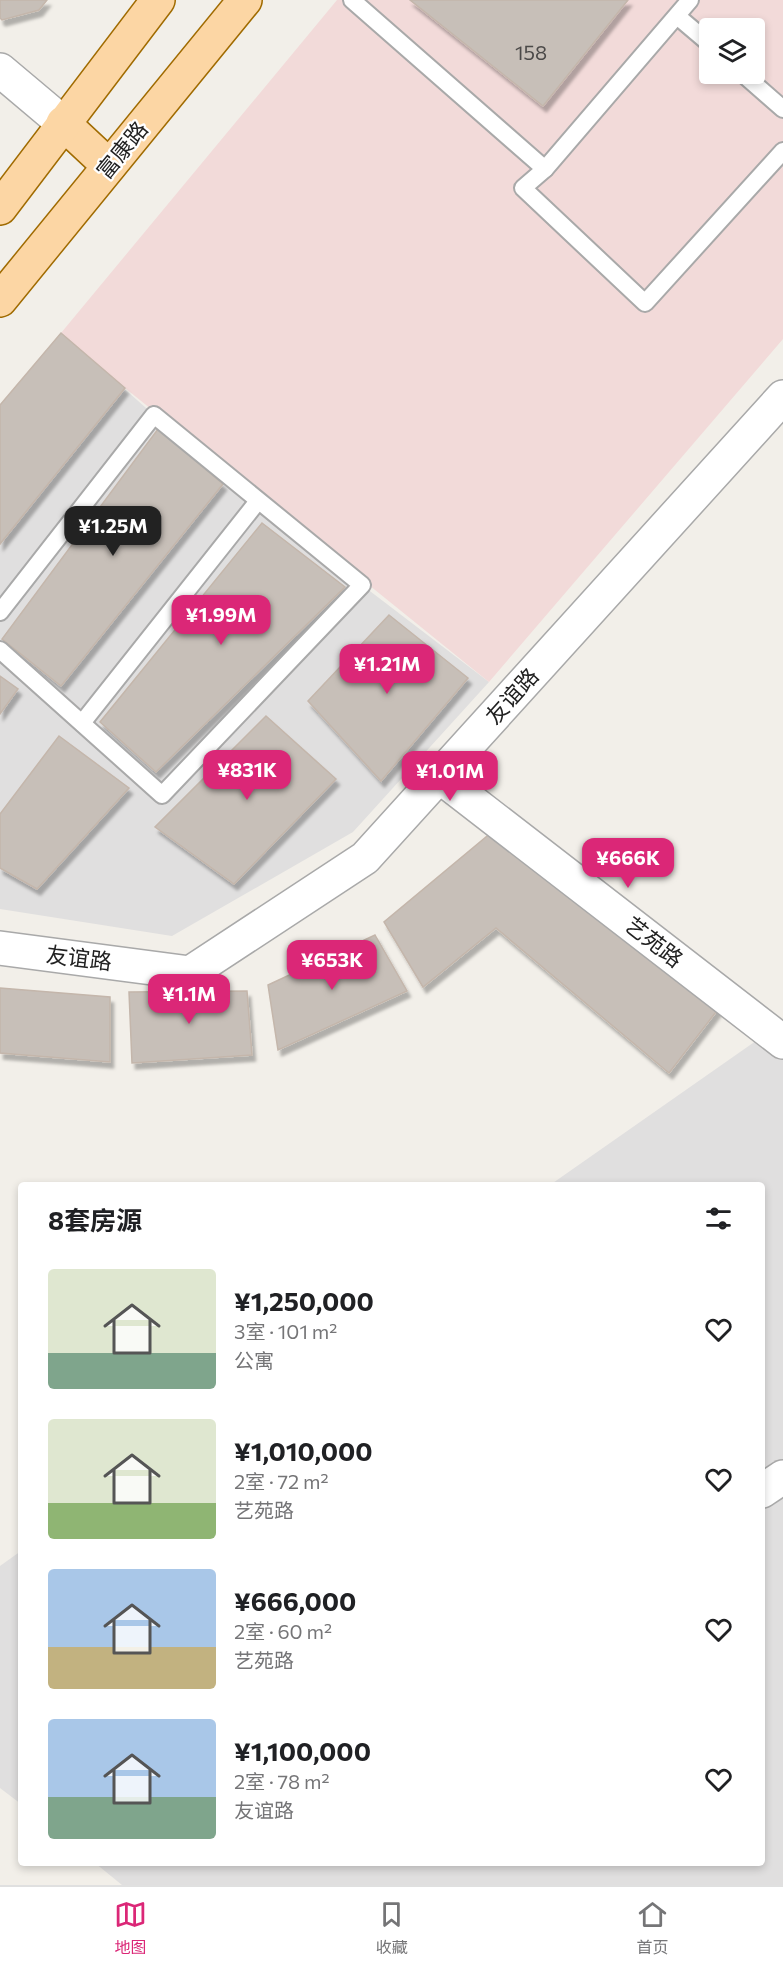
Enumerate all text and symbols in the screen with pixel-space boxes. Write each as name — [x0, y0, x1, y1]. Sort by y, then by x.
map controls — [699, 18, 765, 84]
button: layers — [699, 18, 765, 84]
house number: 158 — [515, 40, 547, 64]
street label: 富康路 — [90, 116, 153, 184]
pin: ¥1.25M — [64, 506, 162, 557]
text: ¥1.25M — [78, 513, 148, 537]
pin: ¥1.99M — [172, 595, 270, 646]
text: ¥1.99M — [186, 602, 256, 626]
pin: ¥1.21M — [338, 644, 436, 695]
text: ¥1.21M — [354, 651, 420, 675]
street label: 友谊路 — [480, 662, 544, 729]
pin: ¥831K — [205, 750, 289, 801]
pin: ¥1.01M — [401, 751, 499, 802]
text: ¥831K — [217, 757, 277, 781]
text: ¥1.01M — [416, 758, 484, 782]
pin: ¥666K — [586, 838, 670, 889]
text: ¥666K — [596, 845, 660, 869]
street label: 艺苑路 — [620, 911, 689, 973]
street label: 友谊路 — [45, 940, 113, 975]
pin: ¥653K — [290, 940, 374, 991]
text: ¥653K — [301, 947, 363, 971]
pin: ¥1.1M — [147, 974, 231, 1025]
text: ¥1.1M — [162, 981, 216, 1005]
icon: filters — [702, 1202, 735, 1235]
text: 8套房源 — [48, 1204, 142, 1235]
text: ¥1,250,000 — [234, 1285, 374, 1316]
icon: home — [96, 1293, 168, 1365]
icon: heart — [702, 1313, 735, 1346]
text: 3室 · 101 m² — [234, 1319, 337, 1343]
text: 公寓 — [234, 1348, 274, 1372]
text: ¥1,010,000 — [234, 1435, 372, 1466]
icon: home — [96, 1443, 168, 1515]
icon: heart — [702, 1463, 735, 1496]
text: 2室 · 72 m² — [234, 1469, 328, 1493]
text: 艺苑路 — [234, 1498, 294, 1522]
text: ¥666,000 — [234, 1585, 356, 1616]
icon: home — [96, 1593, 168, 1665]
icon: heart — [702, 1613, 735, 1646]
text: 2室 · 60 m² — [234, 1619, 332, 1643]
text: 艺苑路 — [234, 1648, 294, 1672]
text: ¥1,100,000 — [234, 1735, 371, 1766]
icon: home — [96, 1743, 168, 1815]
icon: heart — [702, 1763, 735, 1796]
text: 2室 · 78 m² — [234, 1769, 329, 1793]
text: 友谊路 — [234, 1798, 294, 1822]
tab: 地图 — [114, 1898, 147, 1958]
tab: 收藏 — [375, 1898, 408, 1958]
tab: 首页 — [636, 1898, 669, 1958]

